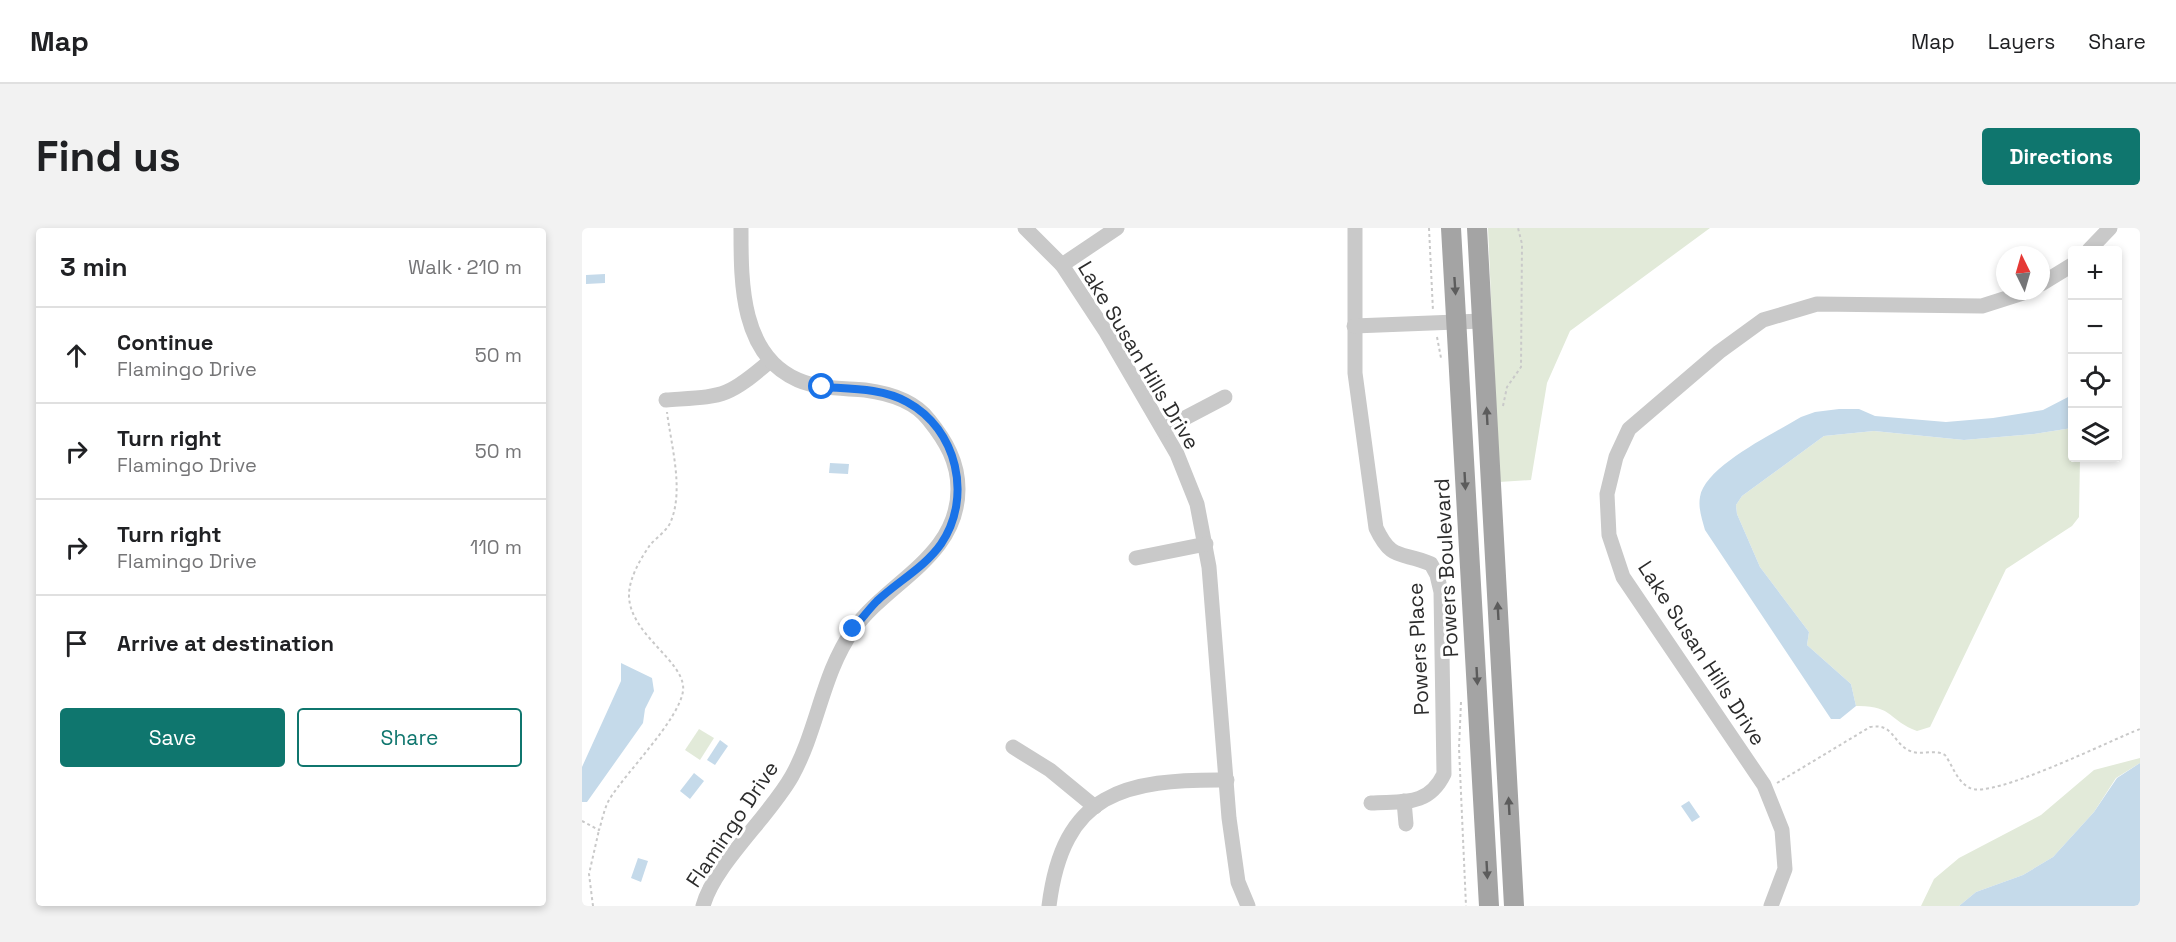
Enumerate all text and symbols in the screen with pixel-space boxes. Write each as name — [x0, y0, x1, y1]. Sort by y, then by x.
text: Map — [30, 23, 89, 59]
text: Map — [1911, 28, 1955, 55]
text: Layers — [1988, 28, 2055, 55]
text: Share — [2088, 28, 2146, 55]
button: Directions — [1982, 128, 2140, 185]
text: Find us — [36, 130, 181, 183]
north arrow — [1996, 246, 2050, 300]
map controls — [2068, 246, 2122, 462]
button: + — [2068, 246, 2122, 300]
text: 3 min — [60, 250, 128, 284]
text: Walk · 210 m — [408, 254, 522, 280]
street label: Lake Susan Hills Drive — [1072, 256, 1206, 454]
one-way arrow — [1450, 277, 1460, 296]
button: − — [2068, 300, 2122, 354]
text: Continue — [117, 328, 213, 356]
icon: ahead — [60, 339, 93, 372]
text: 50 m — [475, 342, 522, 368]
button: locate — [2068, 354, 2122, 408]
text: Flamingo Drive — [117, 356, 257, 382]
route start — [808, 373, 834, 399]
one-way arrow — [1482, 407, 1491, 426]
button: layers — [2068, 408, 2122, 462]
text: Turn right — [117, 424, 222, 452]
icon: right — [60, 435, 93, 468]
text: 50 m — [475, 438, 522, 464]
text: Flamingo Drive — [117, 452, 257, 478]
one-way arrow — [1461, 472, 1470, 491]
street label: Powers Boulevard — [1428, 478, 1464, 658]
text: Turn right — [117, 520, 222, 548]
icon: right — [60, 531, 93, 564]
text: 110 m — [470, 534, 522, 560]
text: Flamingo Drive — [117, 548, 257, 574]
street label: Lake Susan Hills Drive — [1632, 555, 1772, 751]
street label: Powers Place — [1401, 582, 1435, 716]
one-way arrow — [1493, 601, 1503, 620]
route end — [839, 615, 865, 641]
icon: arrive — [60, 627, 93, 660]
text: Arrive at destination — [117, 629, 334, 657]
one-way arrow — [1472, 666, 1481, 685]
button: Save — [60, 708, 285, 767]
button: Share — [297, 708, 522, 767]
street label: Flamingo Drive — [680, 756, 784, 892]
one-way arrow — [1504, 796, 1513, 815]
one-way arrow — [1482, 861, 1492, 880]

